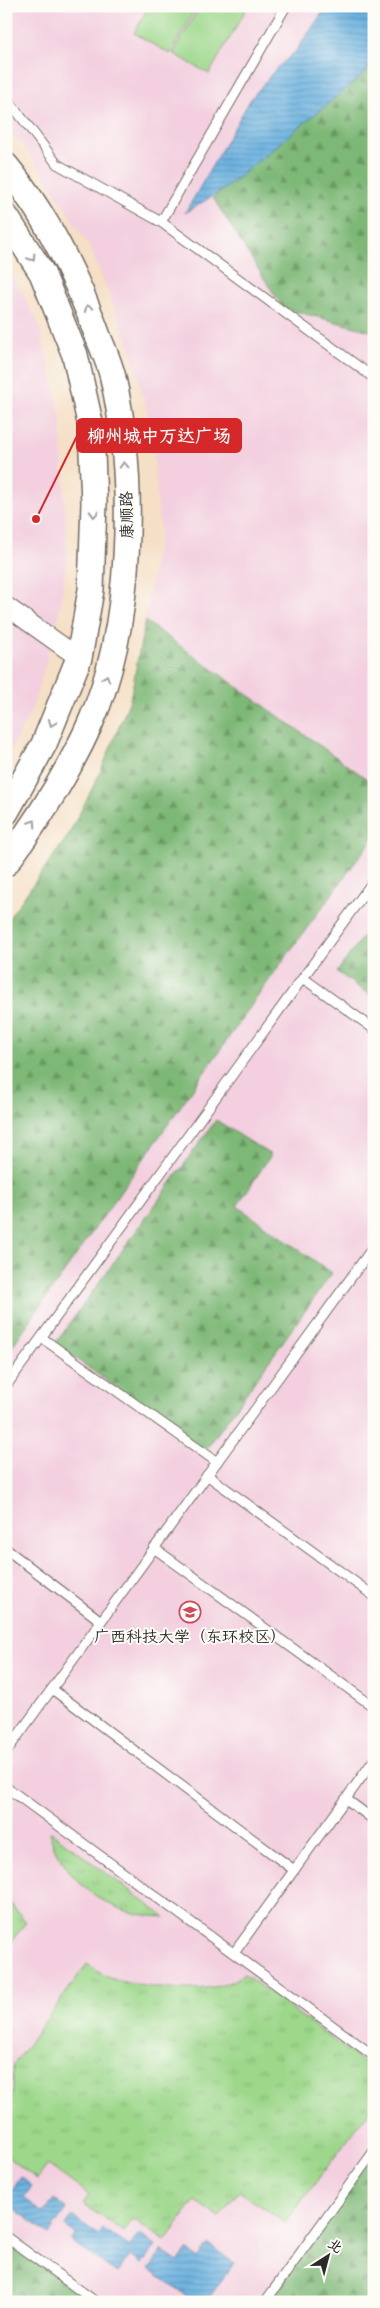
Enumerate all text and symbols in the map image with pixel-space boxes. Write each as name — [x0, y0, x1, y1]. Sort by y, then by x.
one-way arrow — [26, 253, 36, 262]
one-way arrow — [84, 304, 94, 313]
callout: 柳州城中万达广场 — [77, 419, 241, 452]
text: 柳州城中万达广场 — [87, 426, 231, 447]
one-way arrow — [119, 461, 130, 469]
street label: 康顺路 — [118, 491, 137, 539]
one-way arrow — [89, 511, 99, 519]
one-way arrow — [100, 675, 110, 683]
one-way arrow — [48, 718, 59, 727]
one-way arrow — [27, 819, 37, 828]
school or university icon: 广西科技大学（东环校区） — [178, 1600, 202, 1624]
place label: 广西科技大学（东环校区） — [94, 1628, 286, 1647]
north arrow — [302, 2230, 352, 2280]
text: 北 — [325, 2235, 346, 2257]

